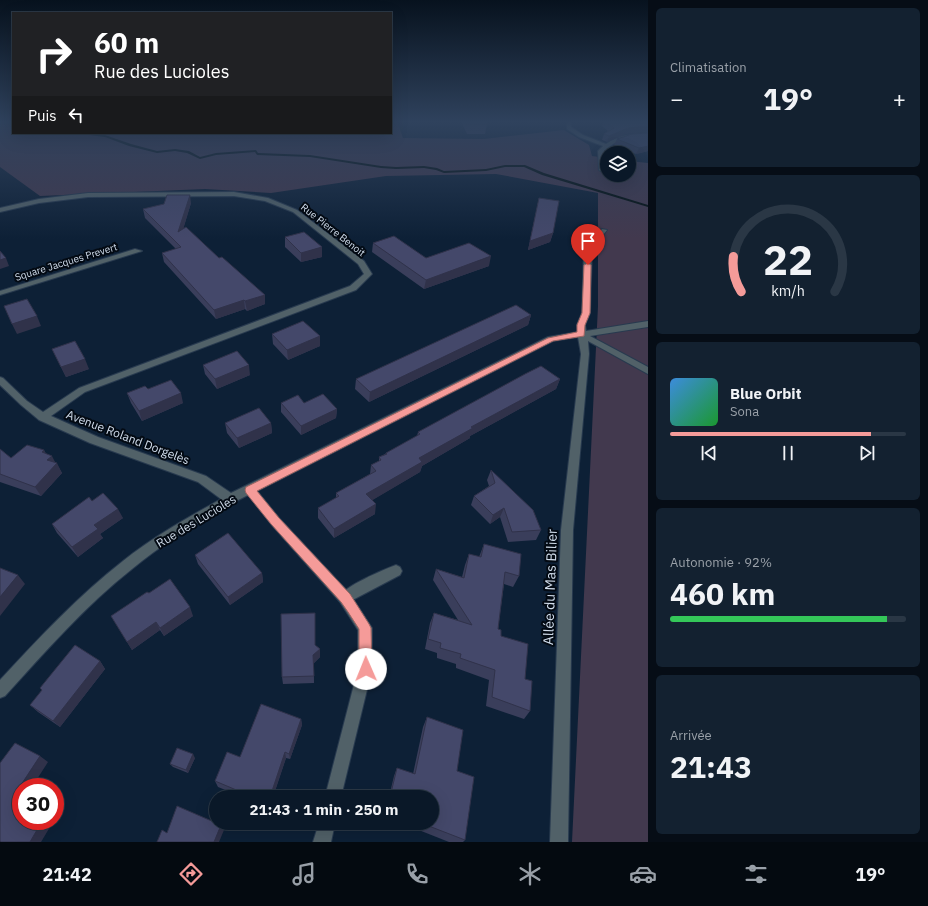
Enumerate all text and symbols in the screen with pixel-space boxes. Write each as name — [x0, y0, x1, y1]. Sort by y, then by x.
text: 60 m — [94, 24, 159, 61]
icon: right — [28, 28, 80, 80]
text: Climatisation — [670, 59, 747, 76]
text: Rue des Lucioles — [94, 60, 229, 83]
text: 19° — [763, 79, 813, 118]
text: − — [670, 84, 683, 113]
text: + — [893, 84, 906, 113]
icon: left — [65, 104, 87, 126]
text: Puis — [28, 106, 57, 125]
map controls — [600, 146, 636, 182]
button: layers — [600, 146, 636, 182]
street label: Rue Pierre Benoit — [298, 201, 368, 260]
pin — [571, 224, 605, 265]
icon: arrive — [577, 230, 599, 252]
text: 22 — [763, 232, 813, 286]
street label: Square Jacques Prevert — [13, 240, 119, 284]
text: km/h — [771, 281, 805, 300]
text: Blue Orbit — [730, 384, 801, 403]
text: Sona — [730, 403, 759, 420]
street label: Avenue Roland Dorgelès — [64, 407, 192, 468]
icon: previous — [698, 442, 720, 464]
icon: pause — [777, 442, 799, 464]
icon: next — [856, 442, 878, 464]
street label: Rue des Lucioles — [153, 491, 239, 551]
street label: Allée du Mas Bilier — [539, 529, 561, 645]
text: Autonomie · 92% — [670, 554, 772, 571]
text: 460 km — [670, 574, 775, 613]
position arrow — [345, 648, 387, 690]
text: Arrivée — [670, 727, 712, 744]
text: 21:43 — [670, 747, 752, 786]
speed limit sign: 30 — [12, 778, 64, 830]
text: 21:43 · 1 min · 250 m — [250, 800, 398, 819]
icon: directions — [177, 860, 205, 888]
icon: music — [290, 860, 318, 888]
icon: phone — [403, 860, 431, 888]
icon: climate — [516, 860, 544, 888]
icon: car — [629, 860, 657, 888]
icon: filters — [742, 860, 770, 888]
text: 21:42 — [43, 863, 92, 886]
text: 19° — [855, 863, 885, 886]

